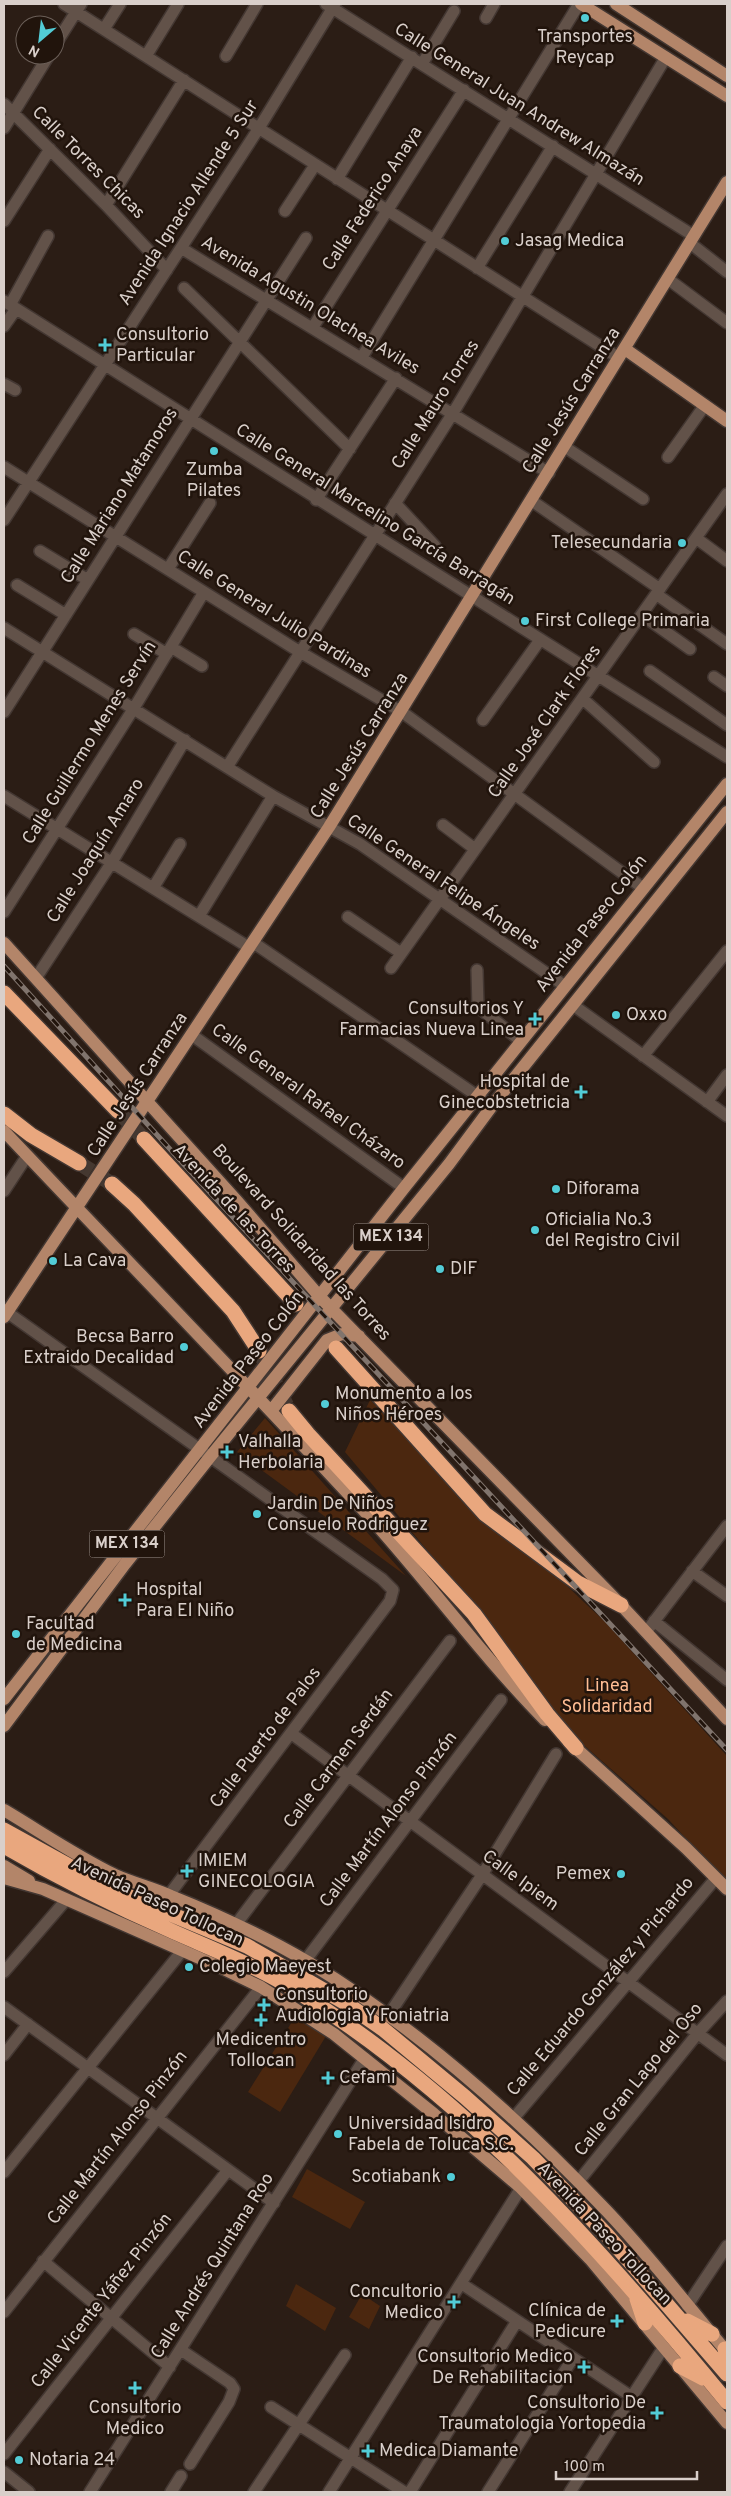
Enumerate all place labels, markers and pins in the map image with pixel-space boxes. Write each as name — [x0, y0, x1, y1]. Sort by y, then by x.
marker: Transportes Reycap — [579, 12, 591, 24]
place label: Transportes Reycap — [537, 26, 633, 70]
place label: Jasag Medica — [515, 230, 624, 253]
marker: Jasag Medica — [499, 235, 511, 247]
place label: Consultorio Particular — [116, 324, 209, 368]
marker: Consultorio Particular — [98, 338, 112, 352]
marker: Zumba Pilates — [208, 445, 220, 457]
place label: Zumba Pilates — [186, 459, 242, 503]
place label: Telesecundaria — [551, 532, 672, 555]
marker: Telesecundaria — [676, 537, 688, 549]
place label: First College Primaria — [535, 610, 710, 633]
marker: First College Primaria — [519, 615, 531, 627]
place label: Consultorios Y Farmacias Nueva Linea — [339, 998, 524, 1042]
place label: Oxxo — [626, 1004, 667, 1027]
marker: Oxxo — [610, 1009, 622, 1021]
marker: Consultorios Y Farmacias Nueva Linea — [528, 1012, 542, 1026]
place label: Hospital de Ginecobstetricia — [439, 1071, 570, 1115]
marker: Hospital de Ginecobstetricia — [574, 1085, 588, 1099]
place label: Diforama — [566, 1178, 640, 1201]
marker: Diforama — [550, 1183, 562, 1195]
place label: Oficialia No.3 del Registro Civil — [545, 1209, 680, 1253]
marker: Oficialia No.3 del Registro Civil — [529, 1224, 541, 1236]
place label: La Cava — [63, 1250, 126, 1273]
marker: La Cava — [47, 1255, 59, 1267]
place label: DIF — [450, 1258, 477, 1281]
marker: DIF — [434, 1263, 446, 1275]
place label: Becsa Barro Extraido Decalidad — [23, 1326, 174, 1370]
marker: Becsa Barro Extraido Decalidad — [178, 1341, 190, 1353]
place label: Monumento a los Niños Héroes — [335, 1383, 473, 1427]
marker: Monumento a los Niños Héroes — [319, 1398, 331, 1410]
place label: Valhalla Herbolaria — [238, 1431, 323, 1475]
marker: Valhalla Herbolaria — [220, 1445, 234, 1459]
place label: Jardin De Niños Consuelo Rodriguez — [267, 1493, 428, 1537]
marker: Jardin De Niños Consuelo Rodriguez — [251, 1508, 263, 1520]
place label: Hospital Para El Niño — [136, 1579, 234, 1623]
marker: Hospital Para El Niño — [118, 1593, 132, 1607]
place label: Facultad de Medicina — [26, 1613, 123, 1657]
marker: Facultad de Medicina — [10, 1628, 22, 1640]
place label: IMIEM GINECOLOGIA — [198, 1850, 315, 1894]
place label: Pemex — [556, 1863, 611, 1886]
marker: IMIEM GINECOLOGIA — [180, 1864, 194, 1878]
marker: Pemex — [615, 1868, 627, 1880]
place label: Colegio Maeyest — [199, 1956, 331, 1979]
marker: Colegio Maeyest — [183, 1961, 195, 1973]
place label: Consultorio Audiologia Y Foniatria — [275, 1984, 449, 2028]
marker: Consultorio Audiologia Y Foniatria — [257, 1998, 271, 2012]
marker: Medicentro Tollocan — [254, 2013, 268, 2027]
place label: Medicentro Tollocan — [216, 2029, 306, 2073]
place label: Cefami — [339, 2067, 396, 2090]
marker: Cefami — [321, 2071, 335, 2085]
place label: Universidad Isidro Fabela de Toluca S.C. — [348, 2113, 514, 2157]
marker: Universidad Isidro Fabela de Toluca S.C. — [332, 2128, 344, 2140]
place label: Scotiabank — [351, 2166, 441, 2189]
marker: Scotiabank — [445, 2171, 457, 2183]
place label: Concultorio Medico — [349, 2281, 443, 2325]
marker: Concultorio Medico — [447, 2295, 461, 2309]
place label: Clínica de Pedicure — [528, 2300, 606, 2344]
marker: Clínica de Pedicure — [610, 2314, 624, 2328]
place label: Consultorio Medico De Rehabilitacion — [417, 2346, 573, 2390]
marker: Consultorio Medico De Rehabilitacion — [577, 2360, 591, 2374]
marker: Consultorio Medico — [128, 2381, 142, 2395]
place label: Consultorio De Traumatologia Yortopedia — [439, 2392, 646, 2436]
place label: Consultorio Medico — [88, 2397, 182, 2441]
marker: Consultorio De Traumatologia Yortopedia — [650, 2406, 664, 2420]
place label: Medica Diamante — [379, 2440, 518, 2463]
marker: Medica Diamante — [361, 2444, 375, 2458]
place label: Notaria 24 — [29, 2449, 115, 2472]
marker: Notaria 24 — [13, 2454, 25, 2466]

